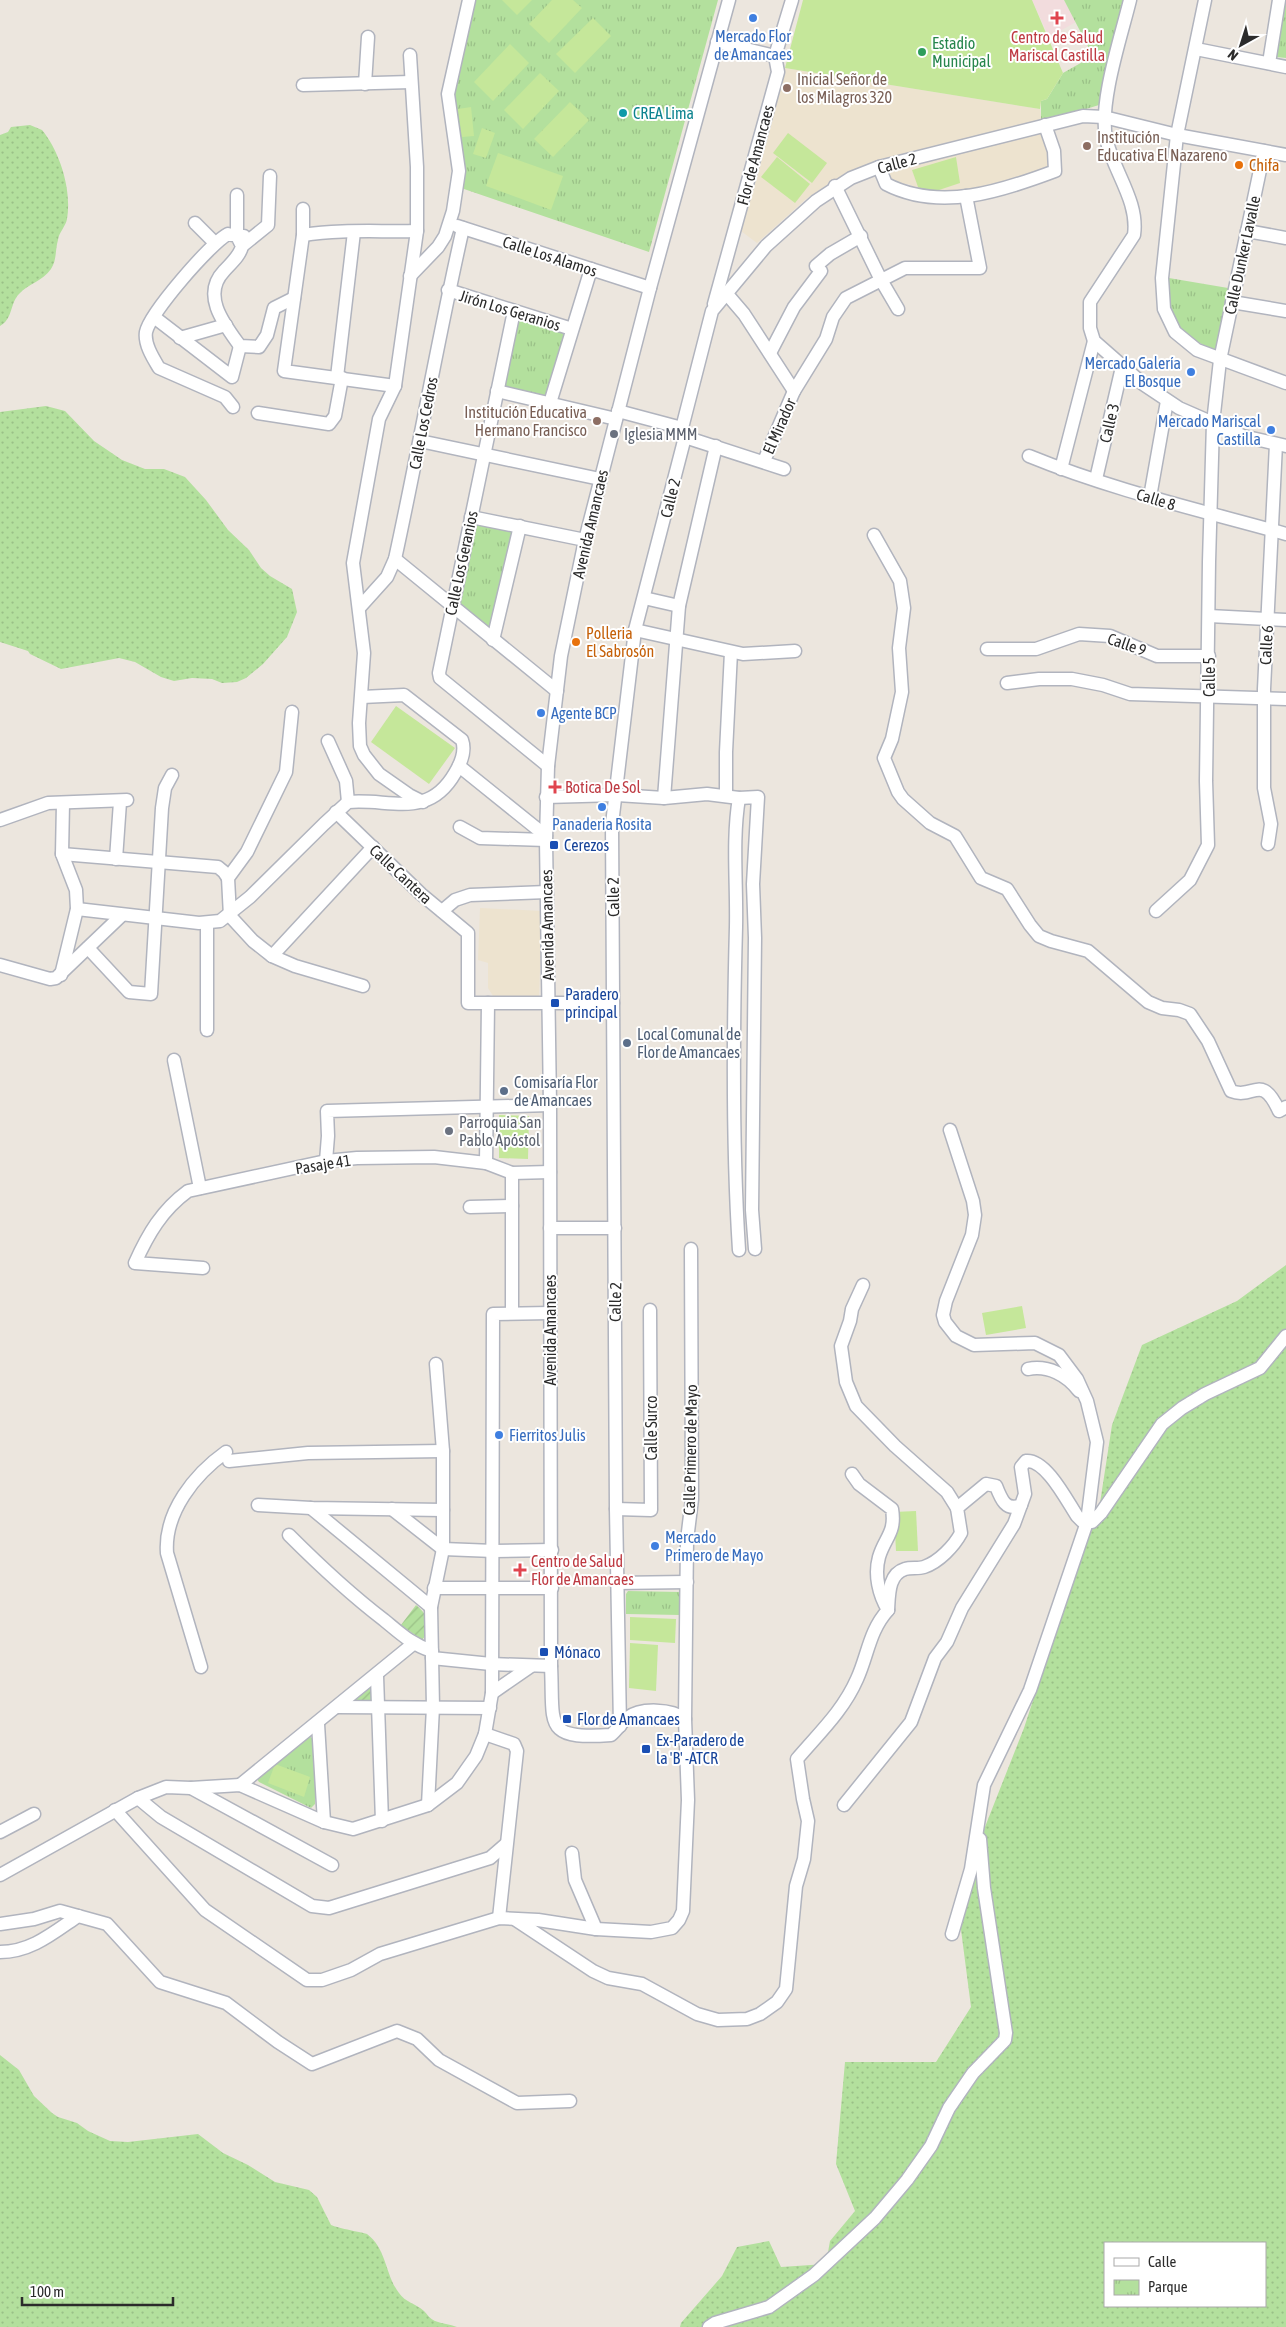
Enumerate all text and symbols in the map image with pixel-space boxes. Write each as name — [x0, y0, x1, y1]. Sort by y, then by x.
marker: Centro de Salud Mariscal Castilla — [1050, 11, 1064, 25]
marker: Mercado Flor de Amancaes — [747, 12, 759, 24]
north arrow — [1216, 20, 1266, 70]
place label: Mercado Flor de Amancaes — [714, 27, 792, 63]
place label: Centro de Salud Mariscal Castilla — [1009, 28, 1105, 64]
place label: Estadio Municipal — [932, 34, 992, 71]
marker: Estadio Municipal — [916, 46, 928, 58]
text: N — [1225, 46, 1241, 64]
place label: Inicial Señor de los Milagros 320 — [797, 70, 892, 107]
marker: Inicial Señor de los Milagros 320 — [781, 82, 793, 94]
street label: Flor de Amancaes — [733, 103, 777, 207]
place label: CREA Lima — [633, 104, 694, 122]
marker: CREA Lima — [617, 107, 629, 119]
place label: Institución Educativa El Nazareno — [1097, 128, 1227, 164]
marker: Institución Educativa El Nazareno — [1081, 140, 1093, 152]
street label: Calle 2 — [875, 149, 919, 177]
place label: Chifa — [1249, 156, 1280, 174]
marker: Chifa — [1233, 159, 1245, 171]
street label: Calle Dunker Lavalle — [1221, 194, 1263, 316]
street label: Calle Los Alamos — [501, 232, 600, 280]
street label: Jirón Los Geranios — [457, 286, 563, 334]
place label: Mercado Galería El Bosque — [1085, 354, 1181, 391]
marker: Mercado Galería El Bosque — [1185, 366, 1197, 378]
street label: Calle Los Cedros — [405, 375, 441, 471]
street label: El Mirador — [759, 395, 799, 457]
street label: Calle 3 — [1096, 402, 1122, 444]
place label: Institución Educativa Hermano Francisco — [464, 403, 587, 439]
place label: Mercado Mariscal Castilla — [1158, 412, 1262, 448]
marker: Institución Educativa Hermano Francisco — [591, 415, 603, 427]
marker: Mercado Mariscal Castilla — [1265, 424, 1277, 436]
place label: Iglesia MMM — [624, 425, 697, 444]
marker: Iglesia MMM — [608, 428, 620, 440]
street label: Avenida Amancaes — [569, 468, 611, 580]
street label: Calle 2 — [656, 476, 684, 520]
street label: Calle 8 — [1134, 485, 1178, 513]
street label: Calle Los Geranios — [441, 509, 481, 617]
place label: Polleria El Sabrosón — [586, 624, 654, 660]
street label: Calle 6 — [1256, 625, 1276, 665]
street label: Calle 9 — [1105, 629, 1149, 659]
marker: Polleria El Sabrosón — [570, 636, 582, 648]
street label: Calle 5 — [1200, 657, 1218, 697]
place label: Agente BCP — [551, 704, 617, 723]
marker: Agente BCP — [535, 707, 547, 719]
place label: Botica De Sol — [565, 778, 642, 796]
marker: Botica De Sol — [549, 781, 561, 793]
marker: Panaderia Rosita — [596, 801, 608, 813]
place label: Panaderia Rosita — [552, 815, 652, 833]
place label: Cerezos — [564, 836, 610, 854]
marker: Cerezos — [548, 839, 560, 851]
street label: Calle Cantera — [366, 841, 436, 907]
street label: Avenida Amancaes — [537, 869, 557, 981]
street label: Calle 2 — [604, 877, 622, 917]
place label: Paradero principal — [565, 985, 619, 1022]
marker: Paradero principal — [549, 997, 561, 1009]
place label: Local Comunal de Flor de Amancaes — [637, 1025, 741, 1061]
marker: Local Comunal de Flor de Amancaes — [621, 1037, 633, 1049]
place label: Comisaría Flor de Amancaes — [514, 1073, 598, 1109]
marker: Comisaría Flor de Amancaes — [498, 1085, 510, 1097]
place label: Parroquia San Pablo Apóstol — [459, 1113, 541, 1150]
marker: Parroquia San Pablo Apóstol — [443, 1125, 455, 1137]
street label: Pasaje 41 — [294, 1151, 352, 1178]
street label: Avenida Amancaes — [541, 1274, 559, 1386]
street label: Calle 2 — [606, 1282, 624, 1322]
street label: Calle Primero de Mayo — [680, 1384, 701, 1516]
street label: Calle Surco — [642, 1395, 660, 1461]
place label: Fierritos Julis — [509, 1426, 586, 1444]
marker: Fierritos Julis — [493, 1429, 505, 1441]
place label: Mercado Primero de Mayo — [665, 1528, 764, 1565]
marker: Mercado Primero de Mayo — [649, 1540, 661, 1552]
place label: Centro de Salud Flor de Amancaes — [531, 1552, 634, 1588]
marker: Centro de Salud Flor de Amancaes — [513, 1563, 527, 1577]
place label: Mónaco — [554, 1643, 601, 1661]
marker: Mónaco — [538, 1646, 550, 1658]
place label: Flor de Amancaes — [577, 1710, 680, 1728]
marker: Flor de Amancaes — [561, 1713, 573, 1725]
place label: Ex-Paradero de la 'B' -ATCR — [656, 1731, 744, 1767]
marker: Ex-Paradero de la 'B' -ATCR — [640, 1743, 652, 1755]
legend — [1104, 2242, 1266, 2307]
text: Calle — [1148, 2253, 1177, 2270]
scale bar — [22, 2274, 174, 2306]
text: Parque — [1148, 2278, 1188, 2295]
text: 100 m — [30, 2283, 64, 2300]

